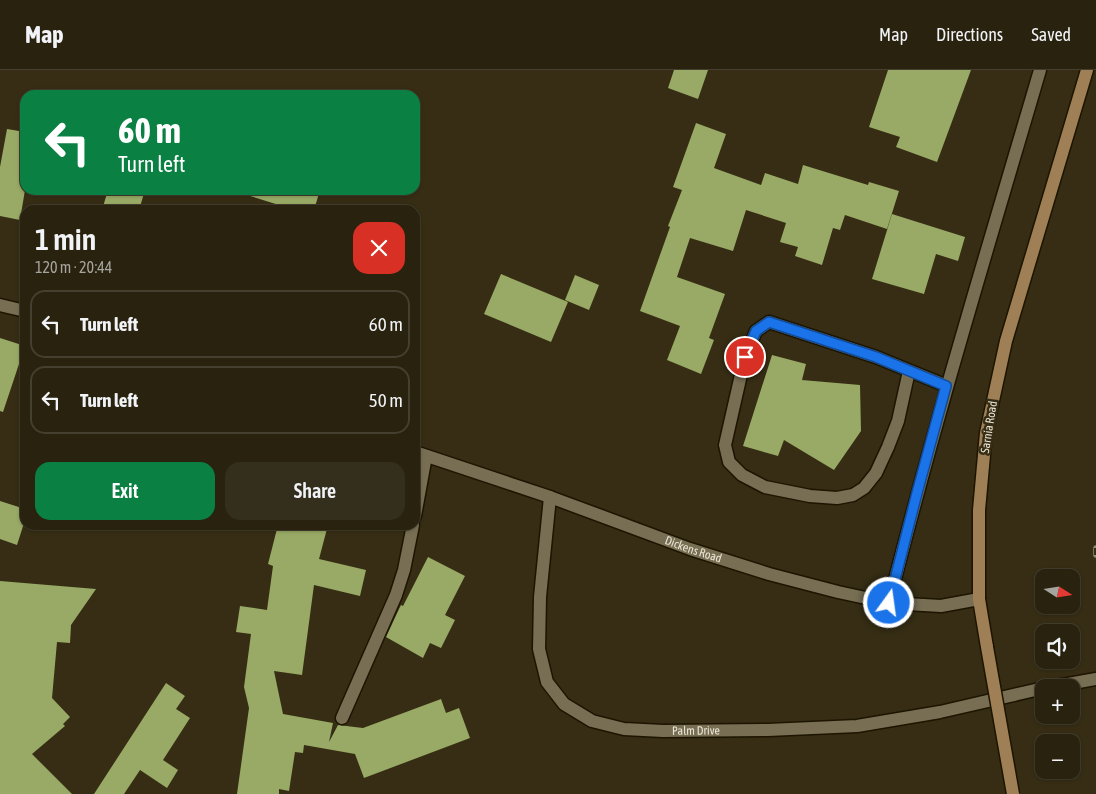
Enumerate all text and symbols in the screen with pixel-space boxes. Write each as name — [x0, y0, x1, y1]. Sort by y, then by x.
text: Map — [25, 21, 64, 48]
text: Map — [879, 24, 908, 45]
text: Directions — [936, 24, 1003, 45]
text: Saved — [1031, 24, 1071, 45]
icon: left — [35, 110, 100, 175]
text: 60 m — [118, 110, 181, 150]
text: Turn left — [118, 151, 185, 177]
text: 1 min — [35, 222, 96, 256]
button: close — [353, 222, 405, 274]
text: 120 m · 20:44 — [35, 258, 112, 276]
icon: left — [37, 310, 65, 338]
text: Turn left — [80, 313, 138, 335]
text: 60 m — [369, 313, 403, 335]
pin — [724, 336, 766, 378]
icon: arrive — [731, 343, 759, 371]
icon: left — [37, 386, 65, 414]
text: Turn left — [80, 389, 138, 411]
text: 50 m — [369, 389, 403, 411]
street label: Sarnia Road — [978, 400, 1000, 454]
button: Exit — [35, 462, 215, 520]
button: Share — [225, 462, 405, 520]
street label: Dickens Road — [663, 533, 724, 566]
north arrow — [1035, 569, 1080, 614]
map controls — [1035, 569, 1080, 779]
position arrow — [862, 576, 914, 628]
button: sound — [1035, 624, 1080, 669]
button: + — [1035, 679, 1080, 724]
street label: Palm Drive — [672, 723, 720, 738]
button: − — [1035, 734, 1080, 779]

